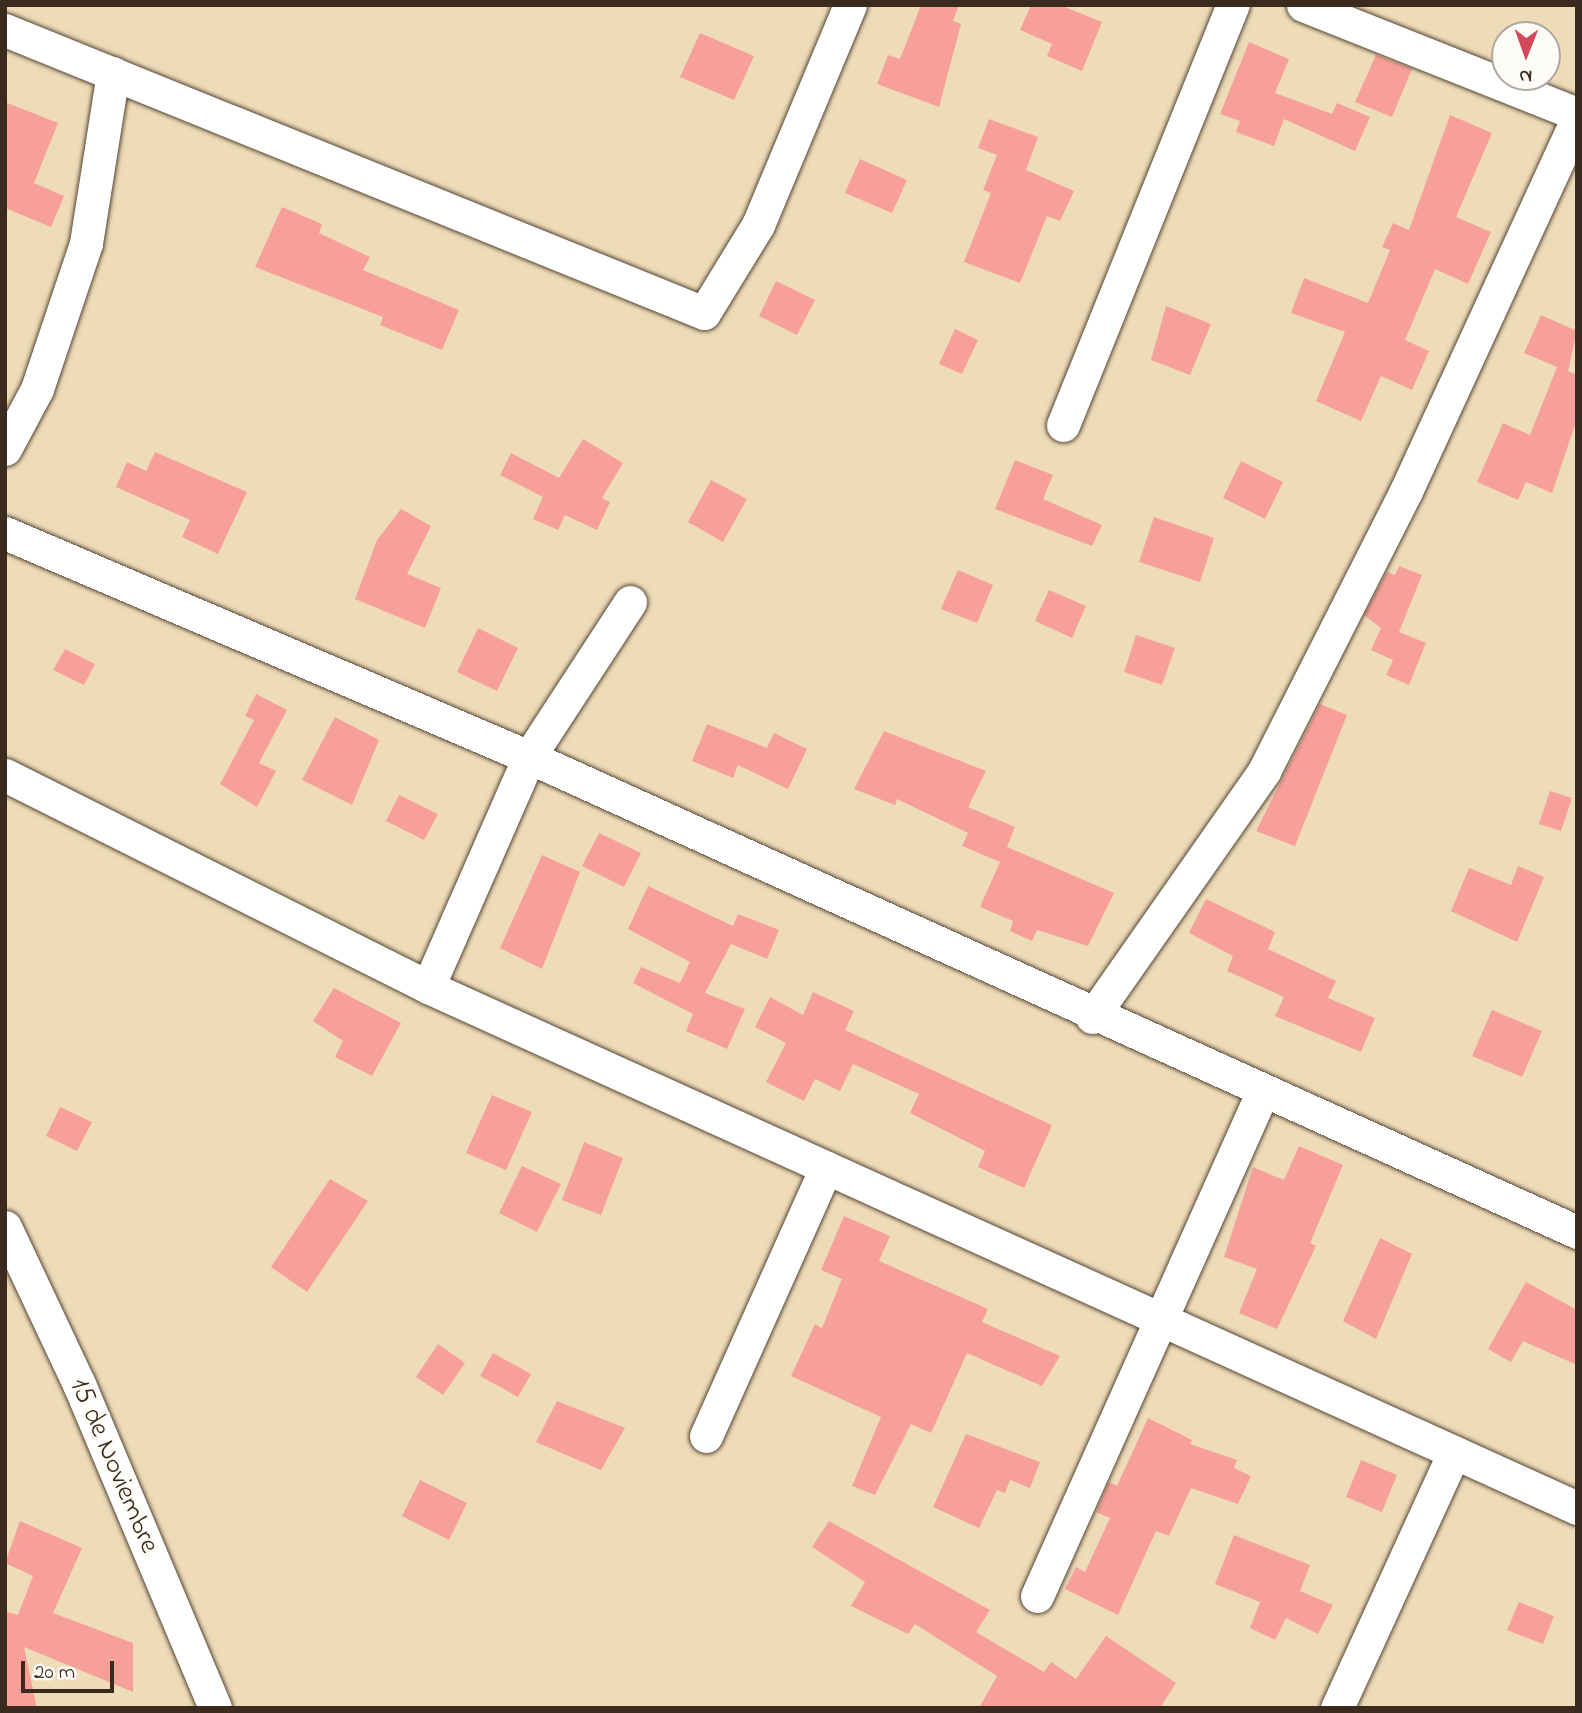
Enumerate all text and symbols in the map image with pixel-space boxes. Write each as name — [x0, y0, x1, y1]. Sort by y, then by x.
north arrow — [1491, 21, 1561, 91]
text: N — [1519, 62, 1532, 89]
street label: 15 de Noviembre — [61, 1373, 165, 1559]
scale bar — [24, 1646, 117, 1690]
text: 20 m — [34, 1658, 75, 1688]

